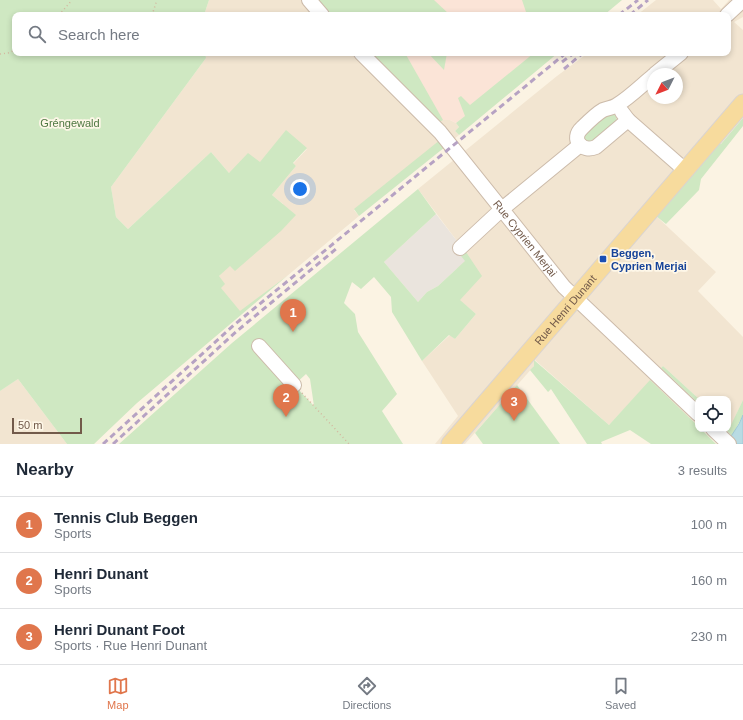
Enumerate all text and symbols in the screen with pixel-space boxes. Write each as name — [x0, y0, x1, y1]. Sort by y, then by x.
search box — [12, 12, 731, 56]
icon: search — [26, 23, 48, 45]
text: Search here — [58, 26, 140, 43]
north arrow — [647, 68, 683, 104]
park label: Gréngewald — [40, 117, 100, 129]
your location — [290, 179, 310, 199]
street label: Rue Cyprien Merjai — [491, 198, 559, 279]
place label: Beggen, Cyprien Merjai — [611, 247, 687, 272]
marker: Beggen, Cyprien Merjai — [598, 254, 608, 264]
street label: Rue Henri Dunant — [532, 272, 599, 347]
pin: 1 — [280, 299, 306, 332]
pin: 2 — [273, 384, 299, 417]
pin: 3 — [501, 388, 527, 421]
map controls — [695, 396, 731, 432]
button: locate — [695, 396, 731, 432]
scale bar — [12, 416, 82, 435]
text: 50 m — [18, 419, 42, 431]
text: Nearby — [16, 460, 74, 479]
text: 3 results — [678, 463, 727, 478]
text: Tennis Club Beggen — [54, 509, 198, 526]
text: 1 — [25, 517, 33, 532]
text: 100 m — [691, 517, 727, 532]
text: Sports — [54, 526, 92, 541]
text: Henri Dunant — [54, 565, 148, 582]
text: 2 — [25, 573, 33, 588]
text: 160 m — [691, 573, 727, 588]
text: Sports — [54, 582, 92, 597]
text: Henri Dunant Foot — [54, 621, 185, 638]
text: 3 — [25, 629, 33, 644]
text: 230 m — [691, 629, 727, 644]
text: Sports · Rue Henri Dunant — [54, 638, 207, 653]
tab: Map — [107, 675, 129, 711]
tab: Directions — [342, 675, 391, 711]
tab: Saved — [605, 675, 636, 711]

